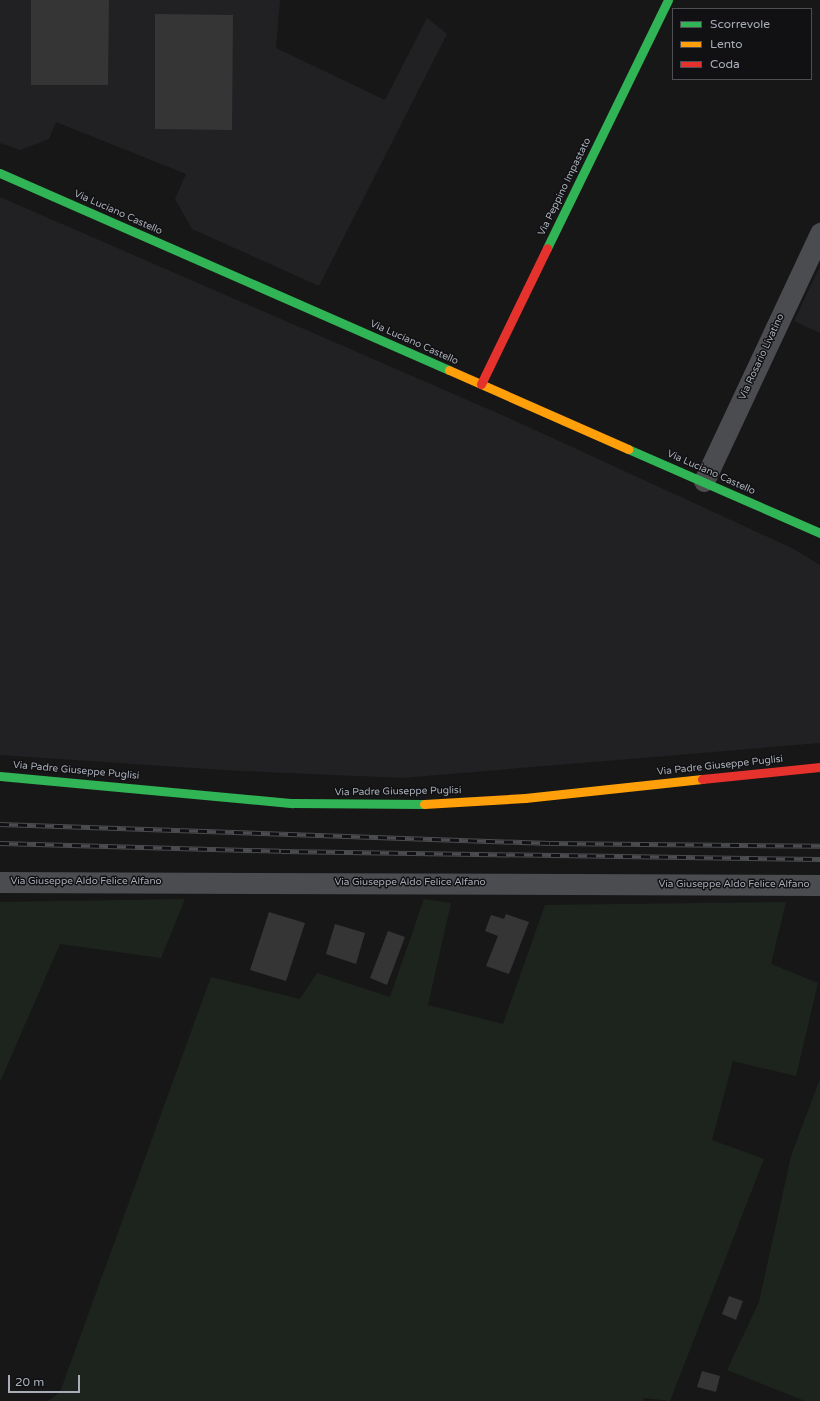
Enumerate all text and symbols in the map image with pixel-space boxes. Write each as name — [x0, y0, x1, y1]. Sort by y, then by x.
legend — [672, 8, 812, 80]
text: Scorrevole — [710, 17, 770, 31]
text: Lento — [710, 37, 743, 51]
text: Coda — [710, 57, 740, 71]
street label: Via Peppino Impastato — [536, 136, 594, 238]
street label: Via Luciano Castello — [72, 188, 164, 238]
street label: Via Rosario Livatino — [737, 312, 787, 402]
street label: Via Luciano Castello — [368, 318, 460, 368]
street label: Via Luciano Castello — [665, 448, 757, 498]
street label: Via Padre Giuseppe Puglisi — [656, 753, 784, 779]
street label: Via Padre Giuseppe Puglisi — [12, 760, 140, 782]
street label: Via Padre Giuseppe Puglisi — [335, 785, 461, 799]
street label: Via Giuseppe Aldo Felice Alfano — [10, 876, 162, 888]
street label: Via Giuseppe Aldo Felice Alfano — [334, 877, 486, 889]
street label: Via Giuseppe Aldo Felice Alfano — [658, 879, 810, 891]
scale bar — [10, 1367, 82, 1393]
text: 20 m — [15, 1375, 44, 1389]

